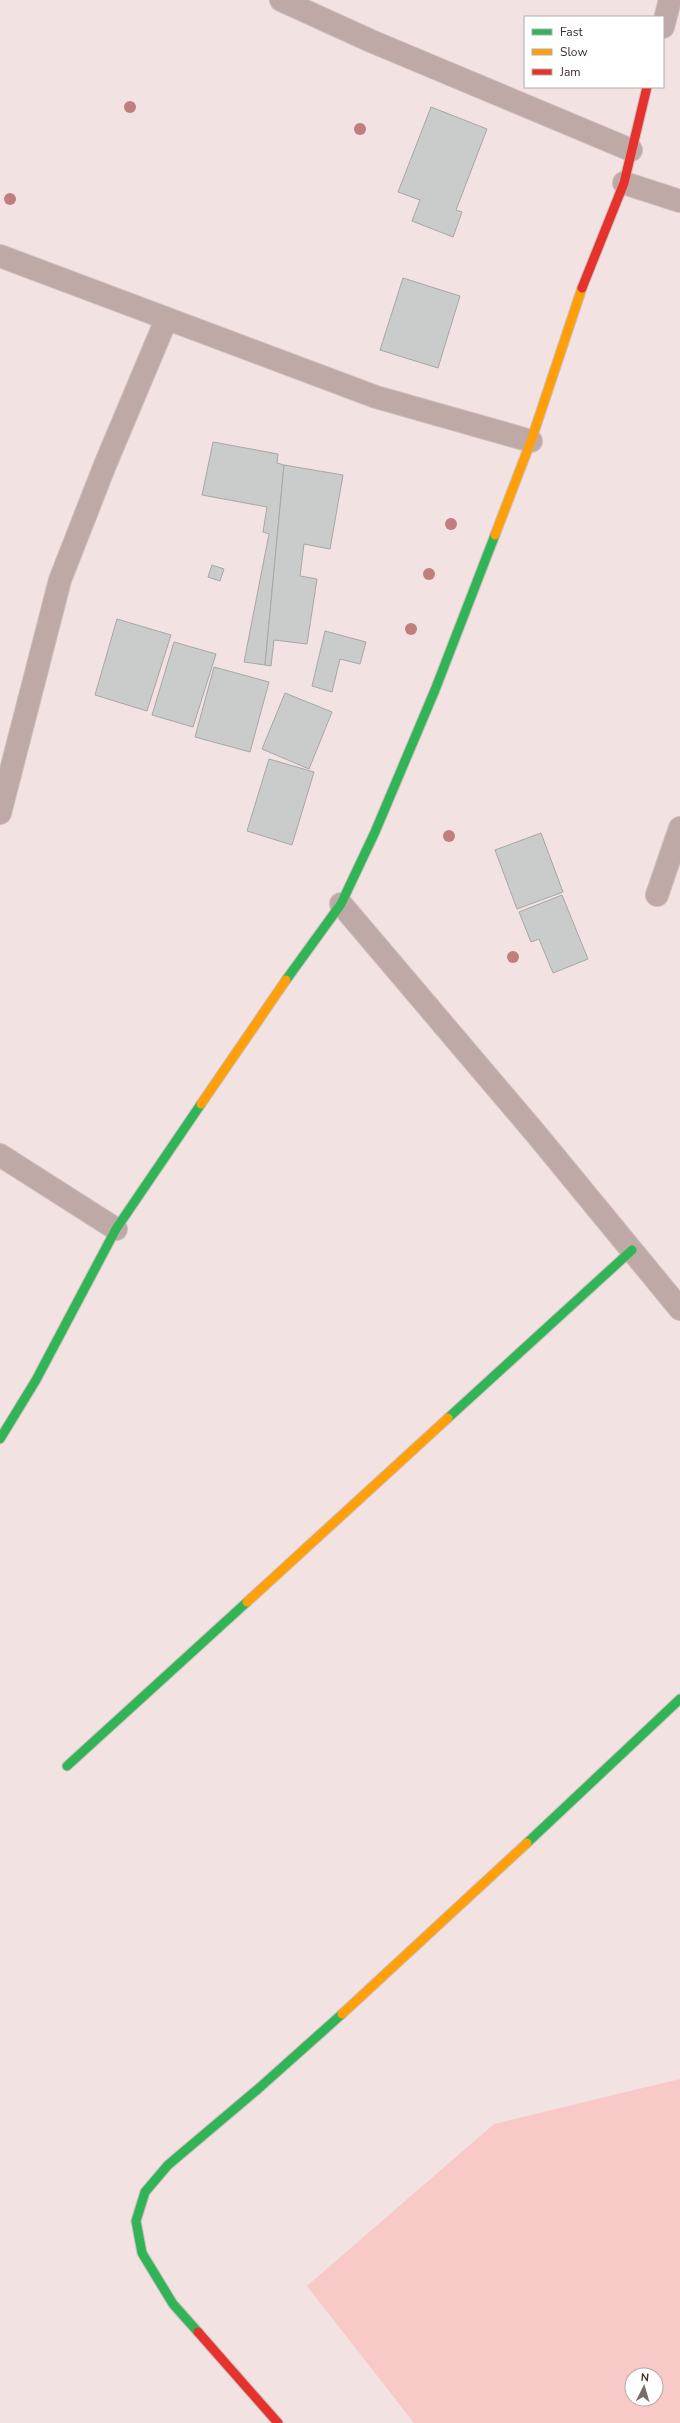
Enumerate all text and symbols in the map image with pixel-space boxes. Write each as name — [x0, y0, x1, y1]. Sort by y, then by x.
legend — [524, 16, 664, 88]
text: Fast — [560, 24, 583, 40]
text: Slow — [560, 44, 588, 60]
text: Jam — [559, 64, 581, 80]
north arrow — [624, 2367, 664, 2407]
text: N — [640, 2370, 650, 2385]

